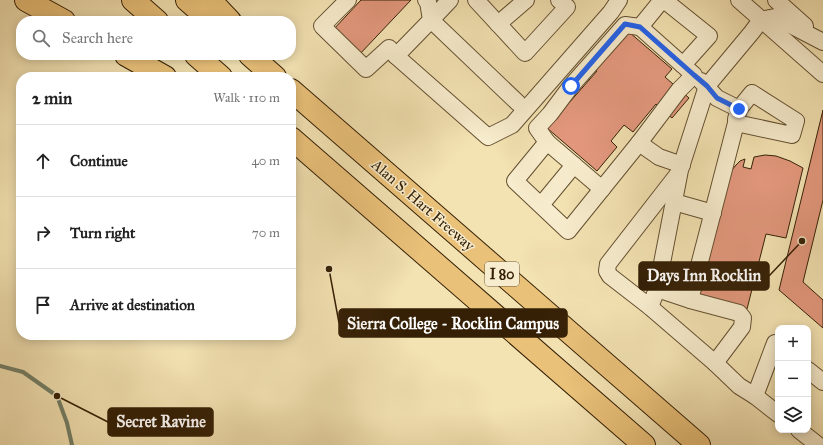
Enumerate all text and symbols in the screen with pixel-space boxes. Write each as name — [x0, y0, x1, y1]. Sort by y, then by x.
search box — [16, 16, 296, 60]
icon: search — [30, 27, 52, 49]
text: Search here — [62, 29, 133, 47]
route start — [562, 77, 580, 95]
text: 2 min — [32, 88, 72, 109]
text: Walk · 110 m — [213, 90, 280, 106]
route end — [730, 100, 748, 118]
icon: ahead — [32, 150, 54, 172]
text: Continue — [70, 152, 128, 170]
text: 40 m — [251, 153, 280, 169]
street label: Alan S. Hart Freeway — [367, 155, 479, 255]
icon: right — [32, 222, 54, 244]
text: Turn right — [70, 224, 135, 242]
text: 70 m — [252, 225, 280, 241]
road number: I 80 — [485, 262, 519, 286]
callout: Days Inn Rocklin — [639, 262, 769, 290]
text: Days Inn Rocklin — [647, 266, 762, 286]
icon: arrive — [32, 294, 54, 316]
text: Arrive at destination — [70, 296, 195, 314]
callout: Sierra College - Rocklin Campus — [339, 309, 567, 337]
text: Sierra College - Rocklin Campus — [347, 314, 559, 334]
map controls — [775, 325, 811, 433]
button: + — [775, 325, 811, 361]
button: − — [775, 361, 811, 397]
button: layers — [775, 397, 811, 433]
callout: Secret Ravine — [108, 408, 213, 436]
text: Secret Ravine — [116, 412, 206, 431]

